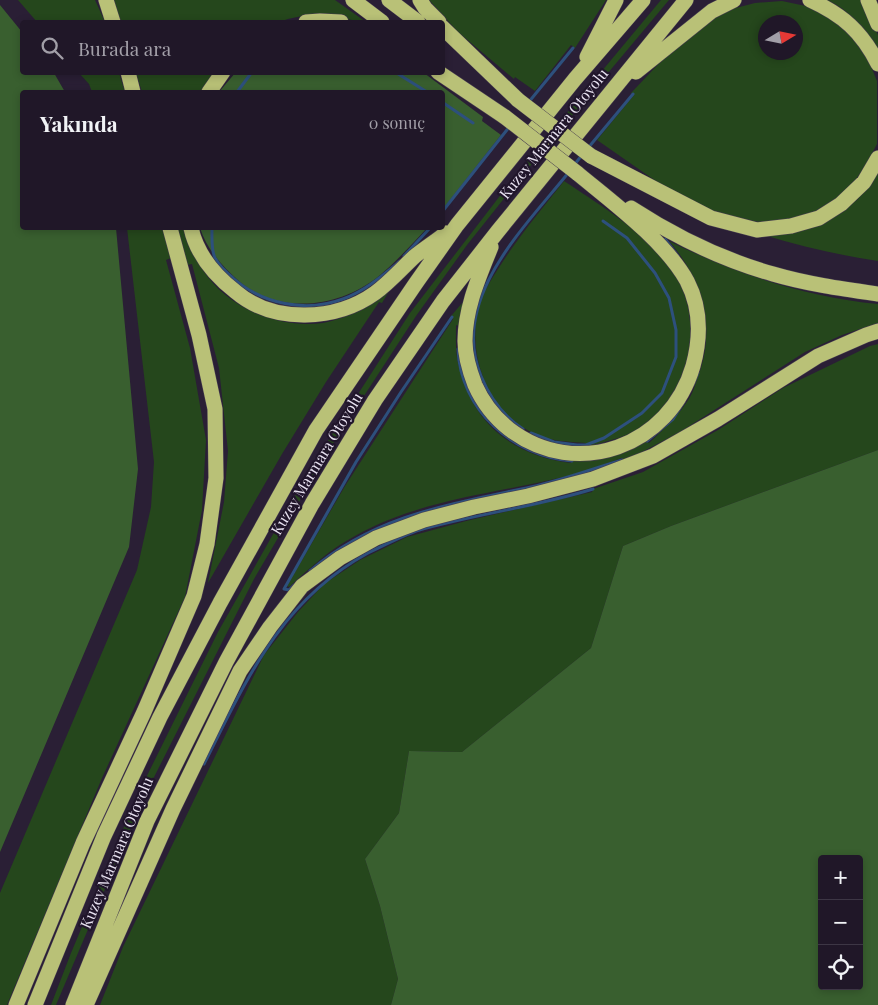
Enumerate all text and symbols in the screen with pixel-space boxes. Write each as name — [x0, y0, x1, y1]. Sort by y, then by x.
north arrow — [758, 15, 803, 60]
search box — [20, 20, 445, 75]
icon: search — [38, 34, 66, 62]
text: Burada ara — [78, 35, 171, 61]
street label: Kuzey Marmara Otoyolu — [494, 64, 612, 203]
text: Yakında — [40, 109, 118, 137]
text: 0 sonuç — [369, 112, 425, 133]
street label: Kuzey Marmara Otoyolu — [266, 388, 367, 538]
street label: Kuzey Marmara Otoyolu — [75, 774, 157, 931]
map controls — [818, 855, 863, 990]
button: + — [818, 855, 863, 900]
button: − — [818, 900, 863, 945]
button: locate — [818, 945, 863, 990]

